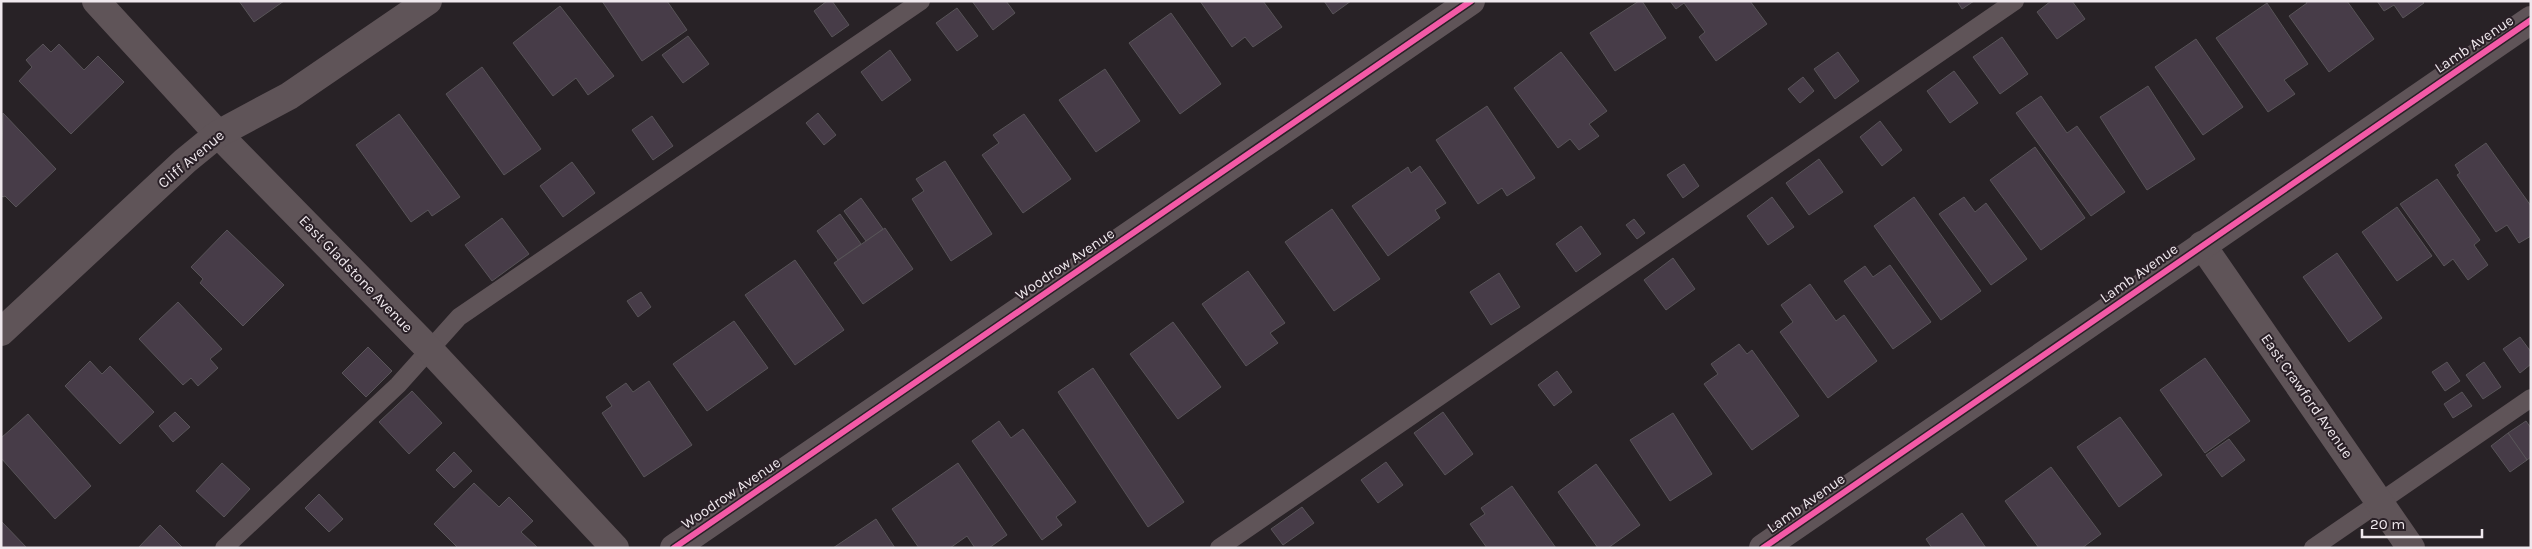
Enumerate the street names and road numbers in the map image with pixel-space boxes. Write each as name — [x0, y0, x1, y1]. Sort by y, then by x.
street label: Lamb Avenue — [2431, 11, 2517, 77]
street label: Cliff Avenue — [154, 126, 228, 192]
street label: East Gladstone Avenue — [295, 212, 417, 336]
street label: Woodrow Avenue — [1012, 224, 1118, 304]
street label: Lamb Avenue — [2097, 239, 2181, 307]
street label: East Crawford Avenue — [2257, 330, 2357, 462]
street label: Woodrow Avenue — [678, 453, 784, 533]
street label: Lamb Avenue — [1764, 469, 1848, 537]

